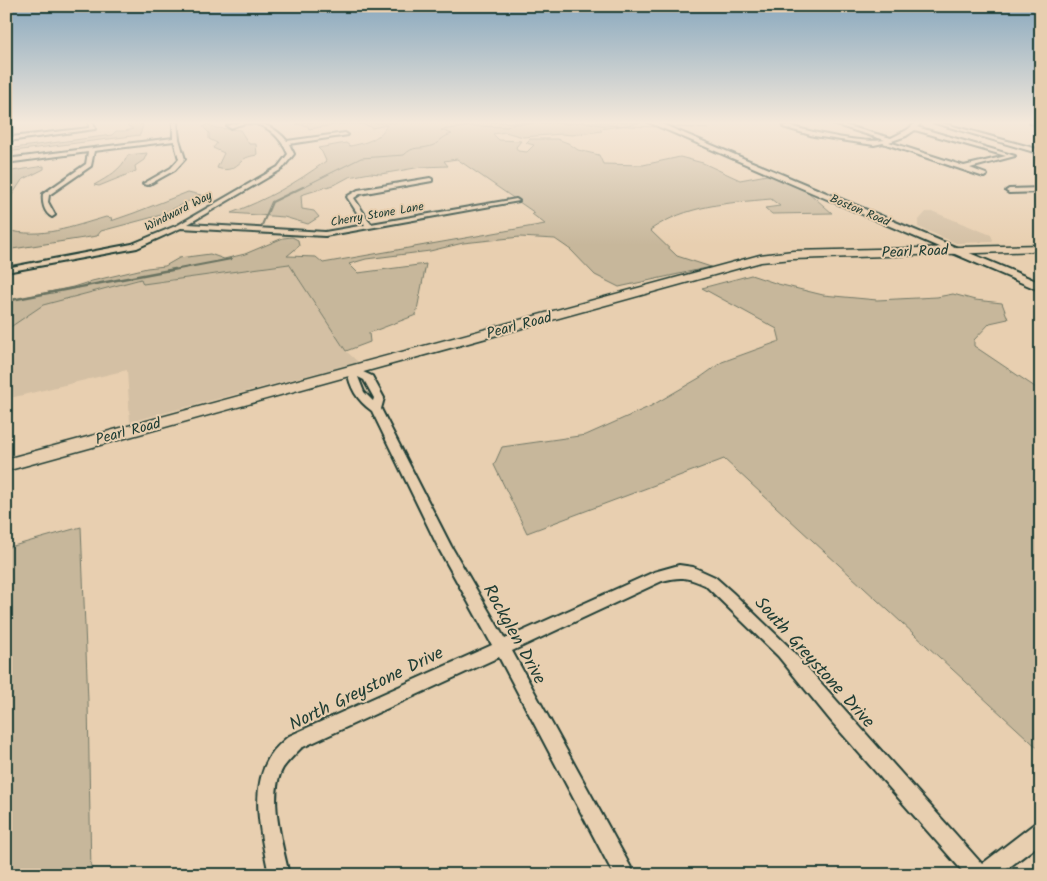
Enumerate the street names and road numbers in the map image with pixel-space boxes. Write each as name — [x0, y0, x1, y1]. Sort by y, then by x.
street label: Windward Way — [141, 186, 216, 237]
street label: Boston Road — [827, 189, 894, 232]
street label: Cherry Stone Lane — [329, 197, 426, 232]
street label: Pearl Road — [881, 239, 949, 265]
street label: Pearl Road — [484, 306, 555, 346]
street label: Pearl Road — [93, 412, 164, 452]
street label: Rockglen Drive — [474, 579, 553, 690]
street label: South Greystone Drive — [747, 591, 881, 735]
street label: North Greystone Drive — [284, 639, 449, 739]

